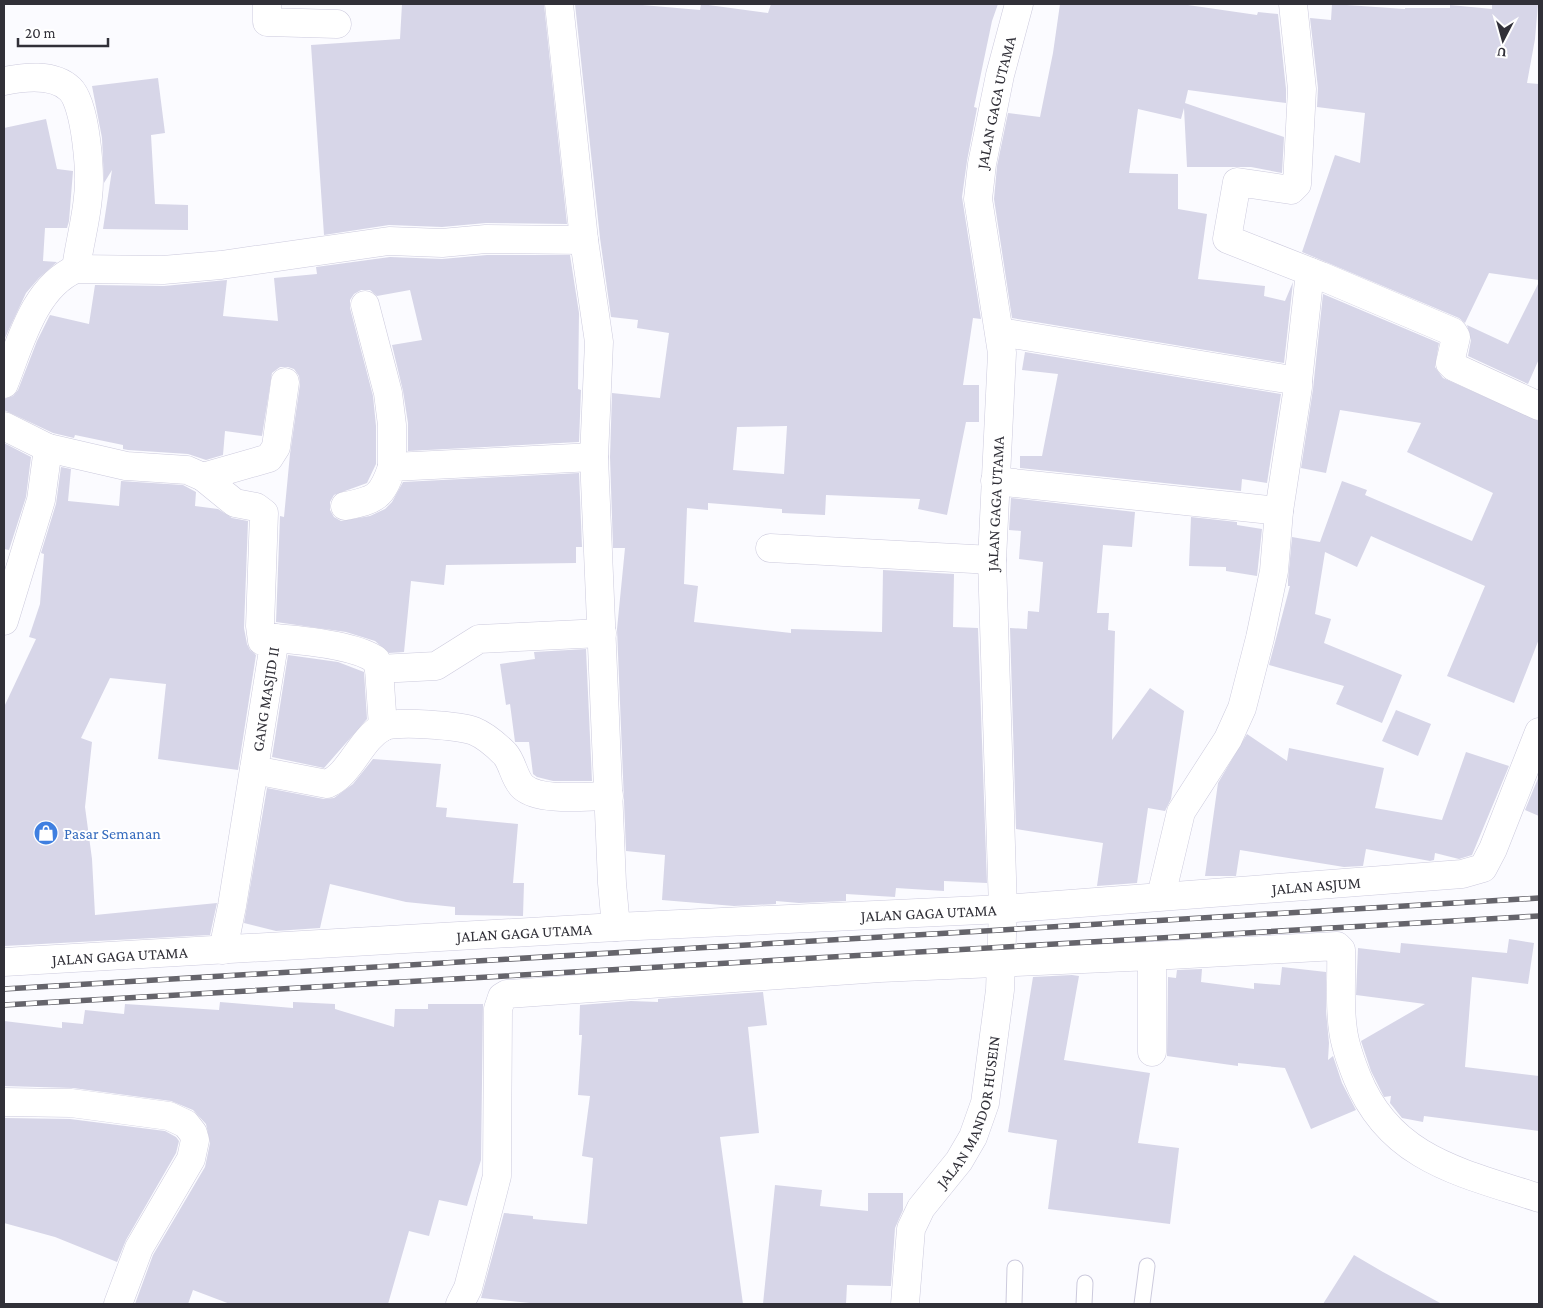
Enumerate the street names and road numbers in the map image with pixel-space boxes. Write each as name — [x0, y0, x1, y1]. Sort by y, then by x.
street label: JALAN GAGA UTAMA — [973, 33, 1019, 172]
street label: JALAN GAGA UTAMA — [984, 435, 1007, 574]
street label: GANG MASJID II — [249, 645, 283, 753]
street label: JALAN ASJUM — [1269, 874, 1362, 899]
street label: JALAN GAGA UTAMA — [858, 901, 998, 926]
street label: JALAN GAGA UTAMA — [454, 920, 593, 946]
street label: JALAN GAGA UTAMA — [50, 943, 189, 969]
street label: JALAN MANDOR HUSEIN — [932, 1035, 1003, 1193]

